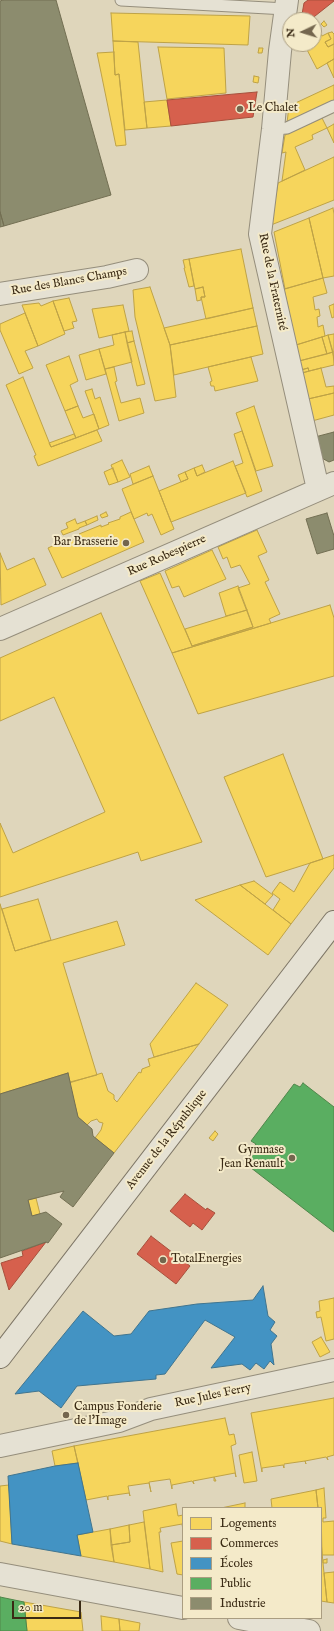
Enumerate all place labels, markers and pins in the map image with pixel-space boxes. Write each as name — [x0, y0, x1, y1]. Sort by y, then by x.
place label: Le Chalet — [248, 102, 298, 116]
marker: Le Chalet — [235, 104, 245, 114]
place label: Bar Brasserie — [53, 536, 118, 550]
marker: Bar Brasserie — [121, 538, 131, 548]
place label: Gymnase Jean Renault — [220, 1144, 284, 1172]
marker: Gymnase Jean Renault — [287, 1153, 297, 1163]
place label: TotalEnergies — [171, 1253, 242, 1267]
marker: TotalEnergies — [158, 1255, 168, 1265]
place label: Campus Fonderie de l'Image — [74, 1401, 162, 1429]
marker: Campus Fonderie de l'Image — [61, 1410, 71, 1420]

